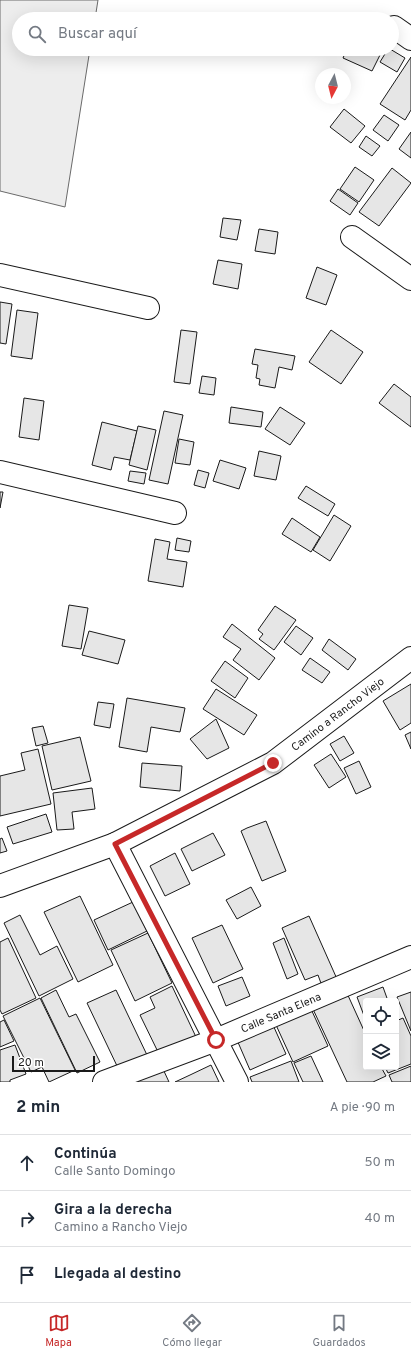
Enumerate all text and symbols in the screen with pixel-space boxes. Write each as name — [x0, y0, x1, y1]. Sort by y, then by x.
search box — [12, 12, 399, 56]
icon: search — [26, 23, 48, 45]
text: Buscar aquí — [58, 25, 137, 44]
north arrow — [315, 68, 351, 104]
street label: Camino a Rancho Viejo — [289, 675, 387, 755]
route end — [264, 754, 282, 772]
street label: Calle Santa Elena — [239, 990, 324, 1037]
map controls — [363, 998, 399, 1070]
button: locate — [363, 998, 399, 1034]
route start — [207, 1031, 225, 1049]
button: layers — [363, 1034, 399, 1070]
scale bar — [12, 1054, 95, 1073]
text: 20 m — [18, 1056, 44, 1070]
text: 2 min — [16, 1097, 60, 1119]
text: A pie · 90 m — [330, 1100, 395, 1116]
text: Continúa — [54, 1145, 116, 1164]
icon: ahead — [16, 1152, 38, 1174]
text: 50 m — [365, 1155, 395, 1171]
text: Calle Santo Domingo — [54, 1164, 175, 1180]
text: Gira a la derecha — [54, 1201, 172, 1220]
icon: right — [16, 1208, 38, 1230]
text: 40 m — [365, 1211, 395, 1227]
text: Camino a Rancho Viejo — [54, 1220, 188, 1236]
icon: arrive — [16, 1264, 38, 1286]
text: Llegada al destino — [54, 1265, 181, 1284]
tab: Mapa — [45, 1312, 72, 1350]
tab: Cómo llegar — [162, 1312, 222, 1350]
tab: Guardados — [313, 1312, 366, 1350]

